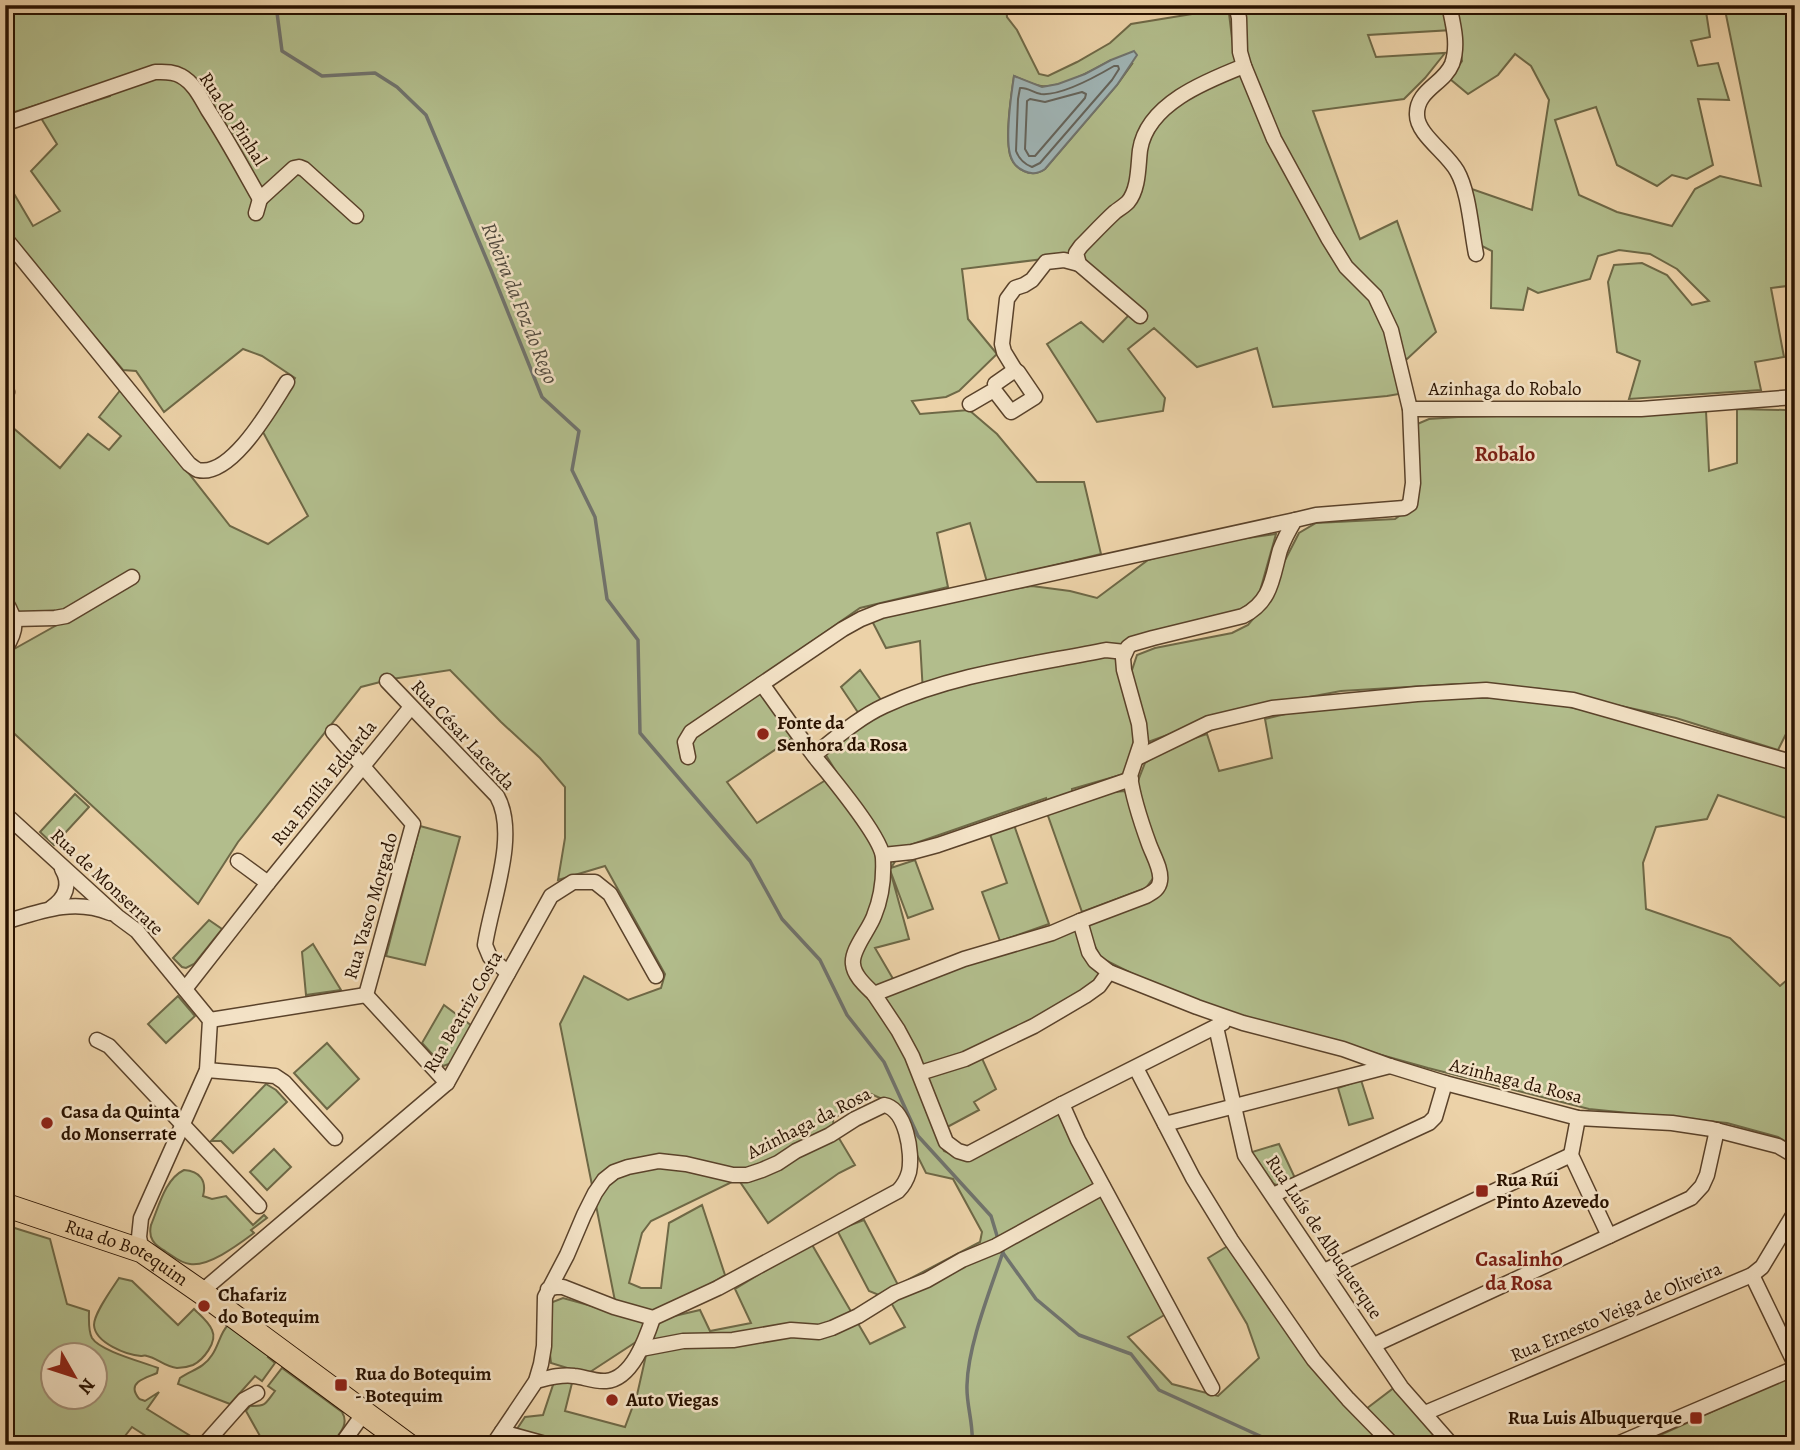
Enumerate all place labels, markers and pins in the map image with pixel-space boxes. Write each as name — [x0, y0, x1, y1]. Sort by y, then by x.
place label: Fonte da Senhora da Rosa — [777, 710, 908, 758]
marker: Fonte da Senhora da Rosa — [755, 726, 771, 742]
place label: Casa da Quinta do Monserrate — [61, 1099, 181, 1147]
marker: Casa da Quinta do Monserrate — [39, 1115, 55, 1131]
place label: Rua Rui Pinto Azevedo — [1496, 1167, 1610, 1215]
marker: Rua Rui Pinto Azevedo — [1474, 1183, 1490, 1199]
place label: Chafariz do Botequim — [218, 1282, 320, 1330]
marker: Chafariz do Botequim — [196, 1298, 212, 1314]
place label: Rua do Botequim - Botequim — [355, 1361, 491, 1409]
marker: Rua do Botequim - Botequim — [333, 1377, 349, 1393]
place label: Auto Viegas — [625, 1387, 719, 1413]
marker: Auto Viegas — [604, 1392, 620, 1408]
place label: Rua Luis Albuquerque — [1508, 1405, 1682, 1431]
marker: Rua Luis Albuquerque — [1688, 1410, 1704, 1426]

